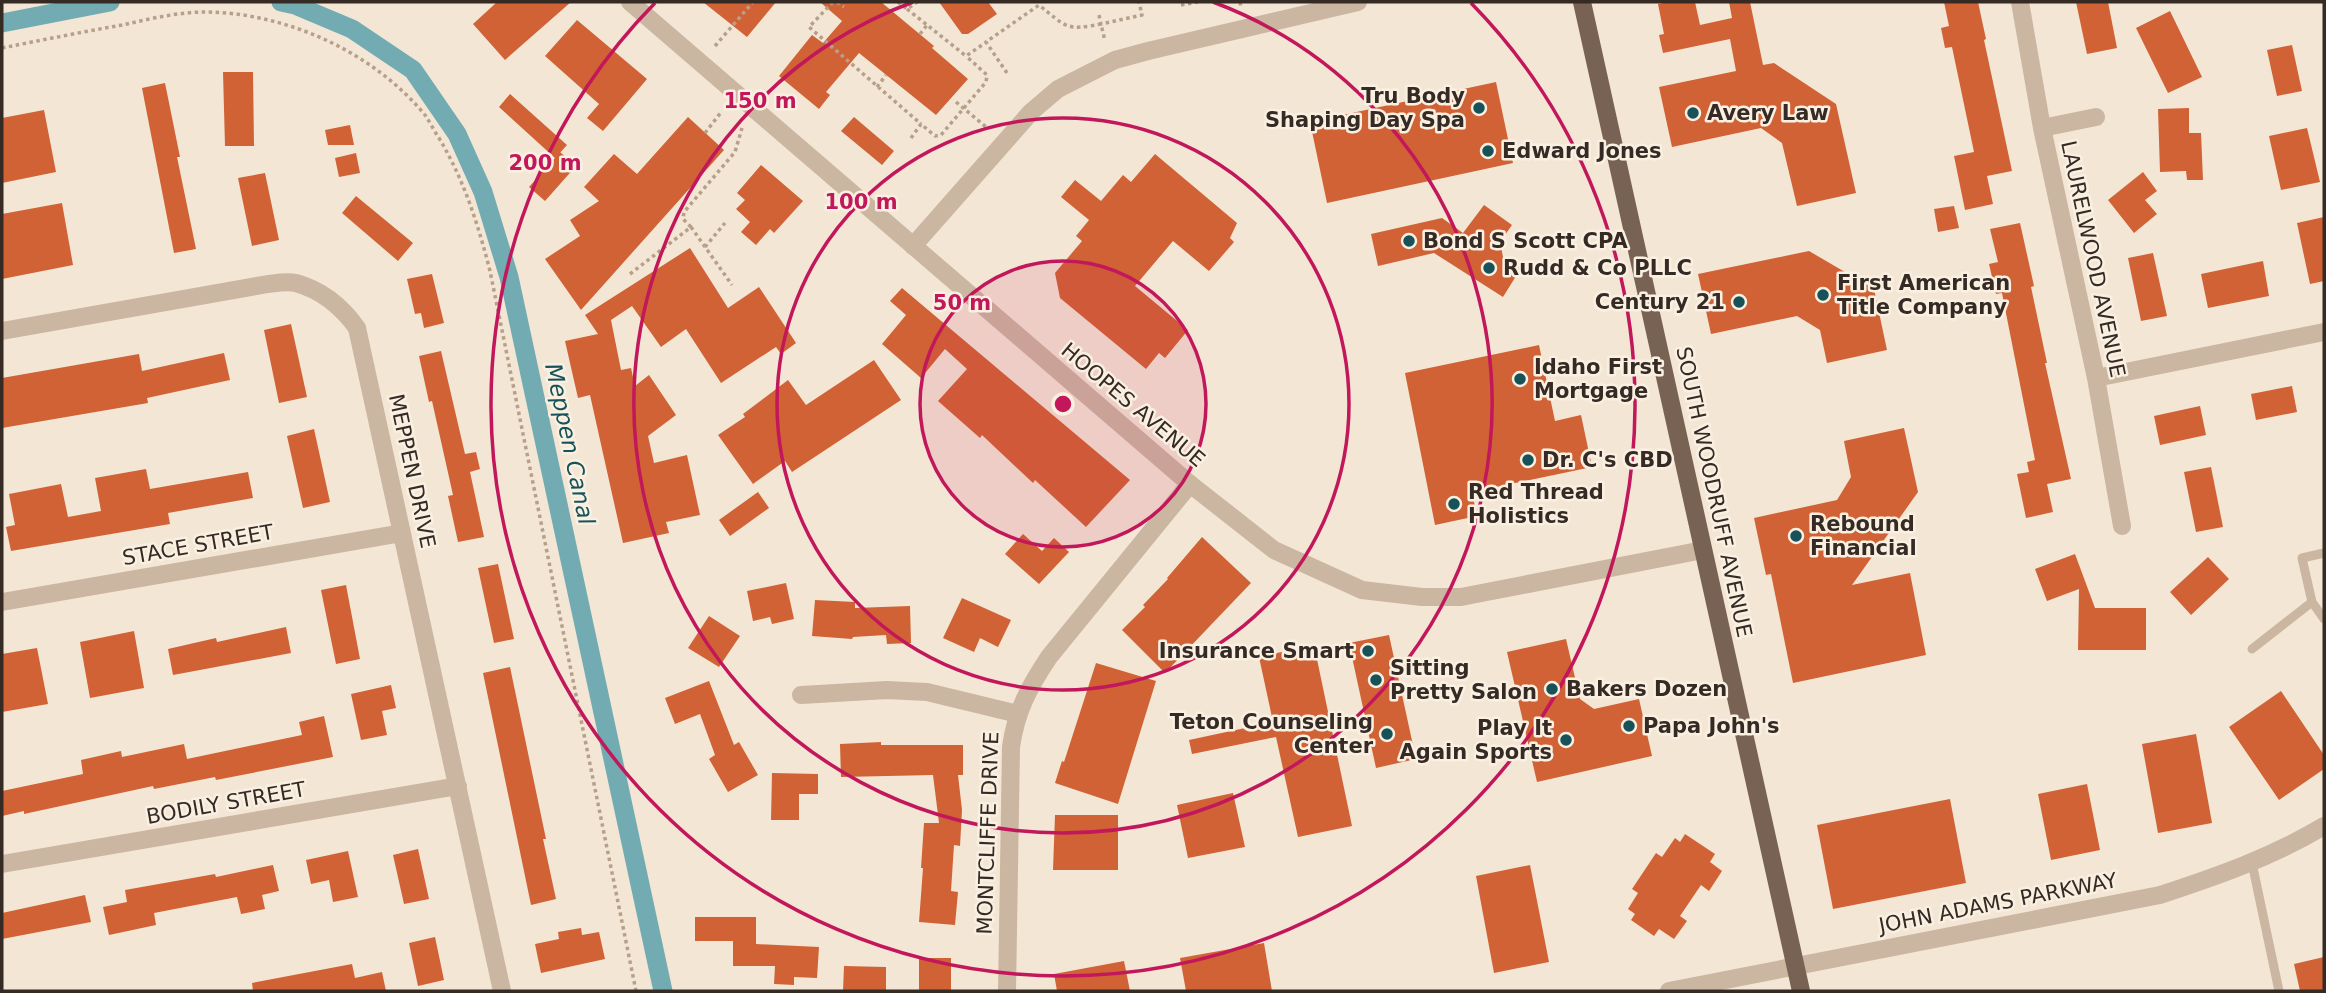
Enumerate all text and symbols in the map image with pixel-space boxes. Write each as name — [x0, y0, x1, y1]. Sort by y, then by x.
place label: Tru Body Shaping Day Spa — [1265, 84, 1465, 132]
text: 150 m — [723, 89, 797, 113]
marker: Tru Body Shaping Day Spa — [1471, 100, 1487, 116]
place label: Avery Law — [1707, 101, 1829, 125]
marker: Avery Law — [1685, 105, 1701, 121]
place label: Edward Jones — [1502, 139, 1662, 163]
street label: LAURELWOOD AVENUE — [2056, 139, 2130, 379]
marker: Edward Jones — [1480, 143, 1496, 159]
text: 200 m — [508, 151, 582, 175]
text: 100 m — [824, 190, 898, 214]
place label: Bond S Scott CPA — [1423, 229, 1628, 253]
marker: Bond S Scott CPA — [1401, 233, 1417, 249]
place label: Rudd & Co PLLC — [1503, 256, 1692, 280]
marker: Rudd & Co PLLC — [1481, 260, 1497, 276]
place label: First American Title Company — [1837, 271, 2010, 319]
marker: First American Title Company — [1815, 287, 1831, 303]
place label: Century 21 — [1595, 290, 1725, 314]
text: 50 m — [933, 291, 991, 315]
marker: Century 21 — [1731, 294, 1747, 310]
street label: HOOPES AVENUE — [1056, 338, 1210, 472]
street label: SOUTH WOODRUFF AVENUE — [1671, 345, 1757, 639]
place label: Idaho First Mortgage — [1534, 355, 1662, 403]
water label: Meppen Canal — [540, 361, 600, 528]
marker: Idaho First Mortgage — [1512, 371, 1528, 387]
street label: MEPPEN DRIVE — [384, 392, 440, 550]
centre of rings — [1051, 392, 1075, 416]
place label: Dr. C's CBD — [1542, 448, 1673, 472]
marker: Dr. C's CBD — [1520, 452, 1536, 468]
place label: Red Thread Holistics — [1468, 480, 1604, 528]
marker: Red Thread Holistics — [1446, 496, 1462, 512]
place label: Rebound Financial — [1810, 512, 1917, 560]
street label: STACE STREET — [120, 520, 276, 570]
marker: Rebound Financial — [1788, 528, 1804, 544]
place label: Insurance Smart — [1159, 639, 1354, 663]
marker: Insurance Smart — [1360, 643, 1376, 659]
place label: Sitting Pretty Salon — [1390, 656, 1537, 704]
marker: Sitting Pretty Salon — [1368, 672, 1384, 688]
place label: Bakers Dozen — [1566, 677, 1727, 701]
marker: Bakers Dozen — [1544, 681, 1560, 697]
place label: Teton Counseling Center — [1170, 710, 1374, 758]
place label: Papa John's — [1643, 714, 1780, 738]
place label: Play It Again Sports — [1400, 716, 1552, 764]
marker: Papa John's — [1621, 718, 1637, 734]
marker: Teton Counseling Center — [1379, 726, 1395, 742]
street label: MONTCLIFFE DRIVE — [972, 731, 1004, 935]
marker: Play It Again Sports — [1558, 732, 1574, 748]
street label: BODILY STREET — [144, 777, 308, 829]
street label: JOHN ADAMS PARKWAY — [1875, 868, 2119, 938]

